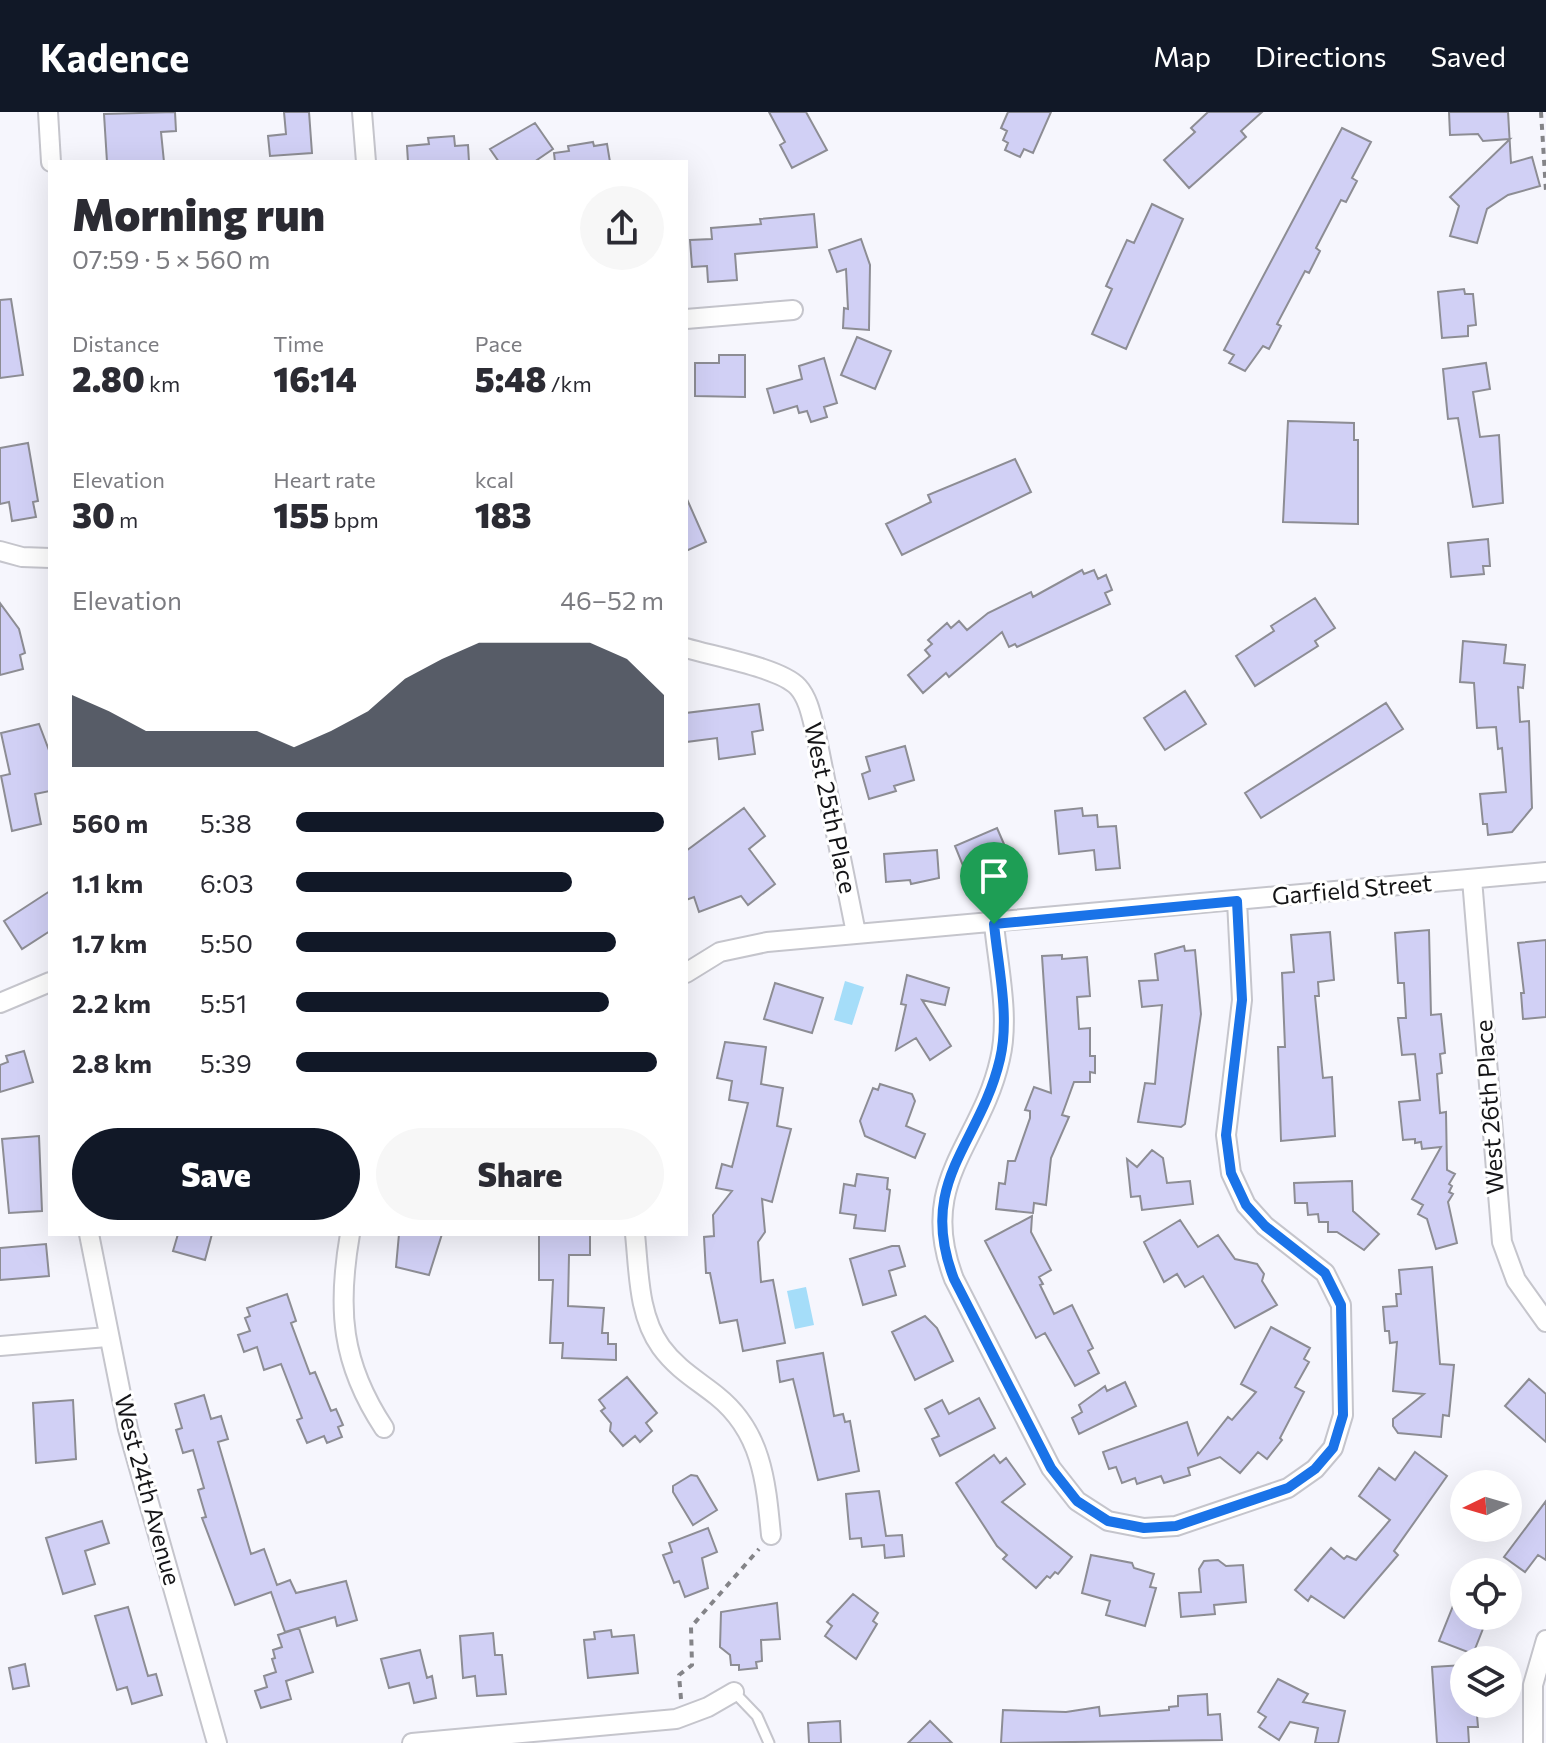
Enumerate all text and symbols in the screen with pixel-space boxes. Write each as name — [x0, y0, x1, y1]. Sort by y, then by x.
text: Kadence — [40, 33, 189, 80]
text: Map — [1153, 39, 1211, 73]
text: Directions — [1255, 39, 1386, 73]
text: Saved — [1430, 39, 1506, 73]
text: Morning run — [72, 186, 325, 240]
button: share — [580, 186, 664, 270]
text: 07:59 · 5 × 560 m — [72, 243, 271, 274]
text: Distance — [72, 330, 159, 357]
text: Time — [273, 330, 324, 357]
text: Pace — [475, 330, 522, 357]
text: 2.80 — [72, 357, 145, 399]
text: 16:14 — [273, 357, 357, 399]
text: 5:48 — [475, 357, 547, 399]
text: km — [145, 370, 180, 397]
text: /km — [547, 370, 592, 397]
text: Elevation — [72, 466, 165, 493]
text: Heart rate — [273, 466, 376, 493]
text: kcal — [475, 466, 514, 493]
text: 30 — [72, 493, 115, 535]
text: 155 — [273, 493, 329, 535]
text: 183 — [475, 493, 532, 535]
text: m — [115, 506, 138, 533]
text: bpm — [329, 506, 379, 533]
text: Elevation — [72, 584, 182, 615]
text: 46–52 m — [560, 584, 664, 615]
street label: West 25th Place — [799, 719, 864, 896]
text: 560 m — [72, 807, 148, 838]
text: 5:38 — [200, 807, 252, 838]
pin — [960, 842, 1028, 924]
icon: arrive — [972, 854, 1016, 898]
text: 1.1 km — [72, 867, 143, 898]
text: 6:03 — [200, 867, 254, 898]
street label: Garfield Street — [1271, 867, 1433, 910]
text: 1.7 km — [72, 927, 147, 958]
text: 5:50 — [200, 927, 253, 958]
text: 2.2 km — [72, 987, 151, 1018]
text: 5:51 — [200, 987, 247, 1018]
street label: West 26th Place — [1468, 1019, 1509, 1195]
text: 2.8 km — [72, 1047, 152, 1078]
text: 5:39 — [200, 1047, 252, 1078]
button: Save — [72, 1128, 360, 1220]
button: Share — [376, 1128, 664, 1220]
street label: West 24th Avenue — [109, 1391, 188, 1588]
north arrow — [1450, 1470, 1522, 1542]
map controls — [1450, 1470, 1522, 1718]
button: locate — [1450, 1558, 1522, 1630]
button: layers — [1450, 1646, 1522, 1718]

